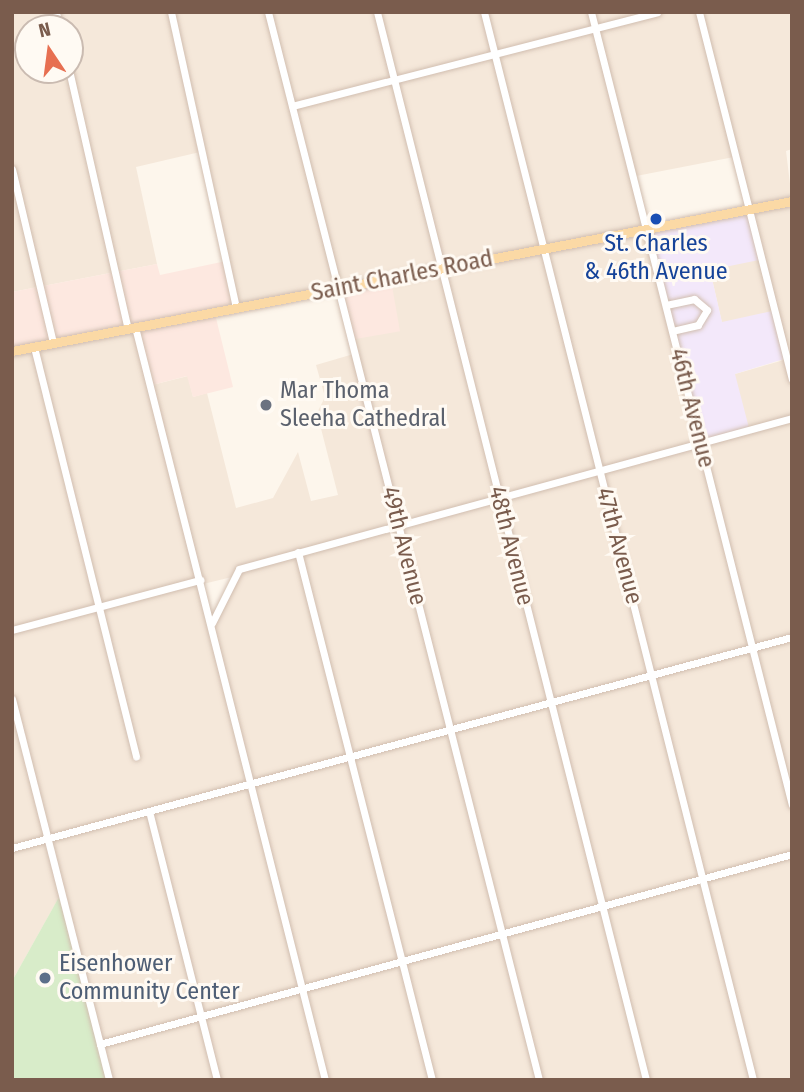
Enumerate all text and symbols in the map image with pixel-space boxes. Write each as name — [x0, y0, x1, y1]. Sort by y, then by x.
north arrow — [14, 14, 84, 84]
text: N — [36, 18, 53, 42]
marker: St. Charles & 46th Avenue — [648, 211, 664, 227]
place label: St. Charles & 46th Avenue — [584, 230, 728, 286]
street label: Saint Charles Road — [309, 244, 495, 308]
street label: 46th Avenue — [663, 345, 721, 471]
place label: Mar Thoma Sleeha Cathedral — [280, 377, 446, 433]
marker: Mar Thoma Sleeha Cathedral — [258, 397, 274, 413]
street label: 48th Avenue — [482, 483, 540, 609]
street label: 49th Avenue — [375, 484, 433, 608]
street label: 47th Avenue — [590, 485, 648, 607]
place label: Eisenhower Community Center — [59, 950, 240, 1006]
marker: Eisenhower Community Center — [37, 970, 53, 986]

